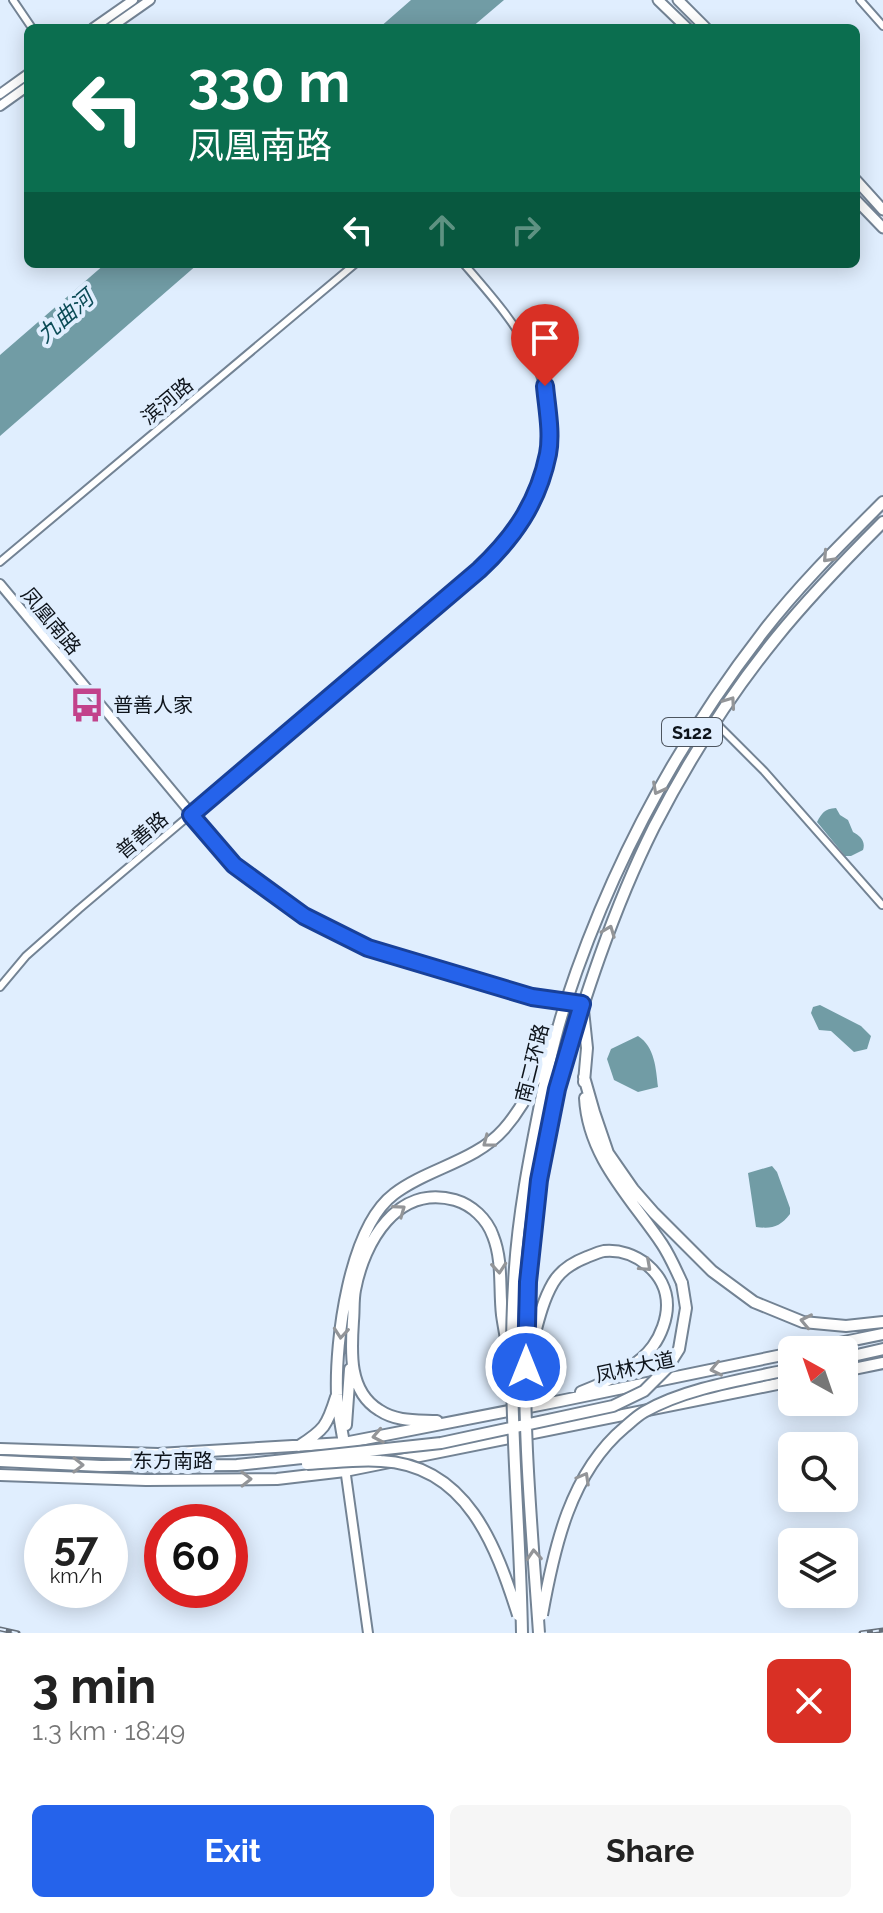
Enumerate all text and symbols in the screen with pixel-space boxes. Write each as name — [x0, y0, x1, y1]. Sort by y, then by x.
text: 330 m — [188, 49, 350, 115]
icon: left — [56, 56, 160, 160]
text: 凤凰南路 — [188, 124, 332, 166]
icon: left — [336, 208, 380, 252]
icon: ahead — [420, 208, 464, 252]
icon: right — [504, 208, 548, 252]
water label: 九曲河 — [32, 282, 101, 347]
pin — [511, 304, 579, 386]
icon: arrive — [523, 316, 567, 360]
street label: 滨河路 — [136, 373, 198, 429]
one-way arrow — [824, 548, 838, 563]
street label: 凤凰南路 — [16, 583, 86, 659]
bus stop icon: 普善人家 — [68, 686, 106, 724]
place label: 普善人家 — [113, 693, 193, 717]
one-way arrow — [720, 696, 735, 710]
road number: S122 — [662, 718, 722, 746]
one-way arrow — [653, 780, 668, 795]
street label: 普善路 — [111, 807, 173, 863]
one-way arrow — [599, 925, 616, 939]
street label: 南二环路 — [511, 1021, 553, 1105]
one-way arrow — [482, 1132, 497, 1147]
one-way arrow — [391, 1206, 406, 1220]
one-way arrow — [636, 1256, 651, 1271]
one-way arrow — [490, 1262, 507, 1275]
one-way arrow — [799, 1313, 813, 1330]
position arrow — [484, 1325, 568, 1409]
one-way arrow — [332, 1327, 349, 1340]
north arrow — [778, 1336, 858, 1416]
map controls — [778, 1336, 858, 1608]
street label: 凤林大道 — [593, 1347, 677, 1387]
one-way arrow — [709, 1360, 723, 1377]
one-way arrow — [372, 1427, 385, 1444]
button: search — [778, 1432, 858, 1512]
street label: 东方南路 — [133, 1449, 213, 1473]
one-way arrow — [72, 1457, 85, 1474]
one-way arrow — [240, 1470, 253, 1488]
one-way arrow — [574, 1473, 590, 1487]
speed limit sign: 60 — [144, 1504, 248, 1608]
text: 57 — [54, 1522, 98, 1569]
button: layers — [778, 1528, 858, 1608]
one-way arrow — [526, 1548, 543, 1561]
text: km/h — [50, 1564, 102, 1588]
text: 3 min — [32, 1658, 156, 1714]
button: close — [767, 1659, 851, 1743]
text: 1.3 km · 18:49 — [32, 1716, 185, 1746]
button: Exit — [32, 1805, 434, 1897]
button: Share — [450, 1805, 851, 1897]

